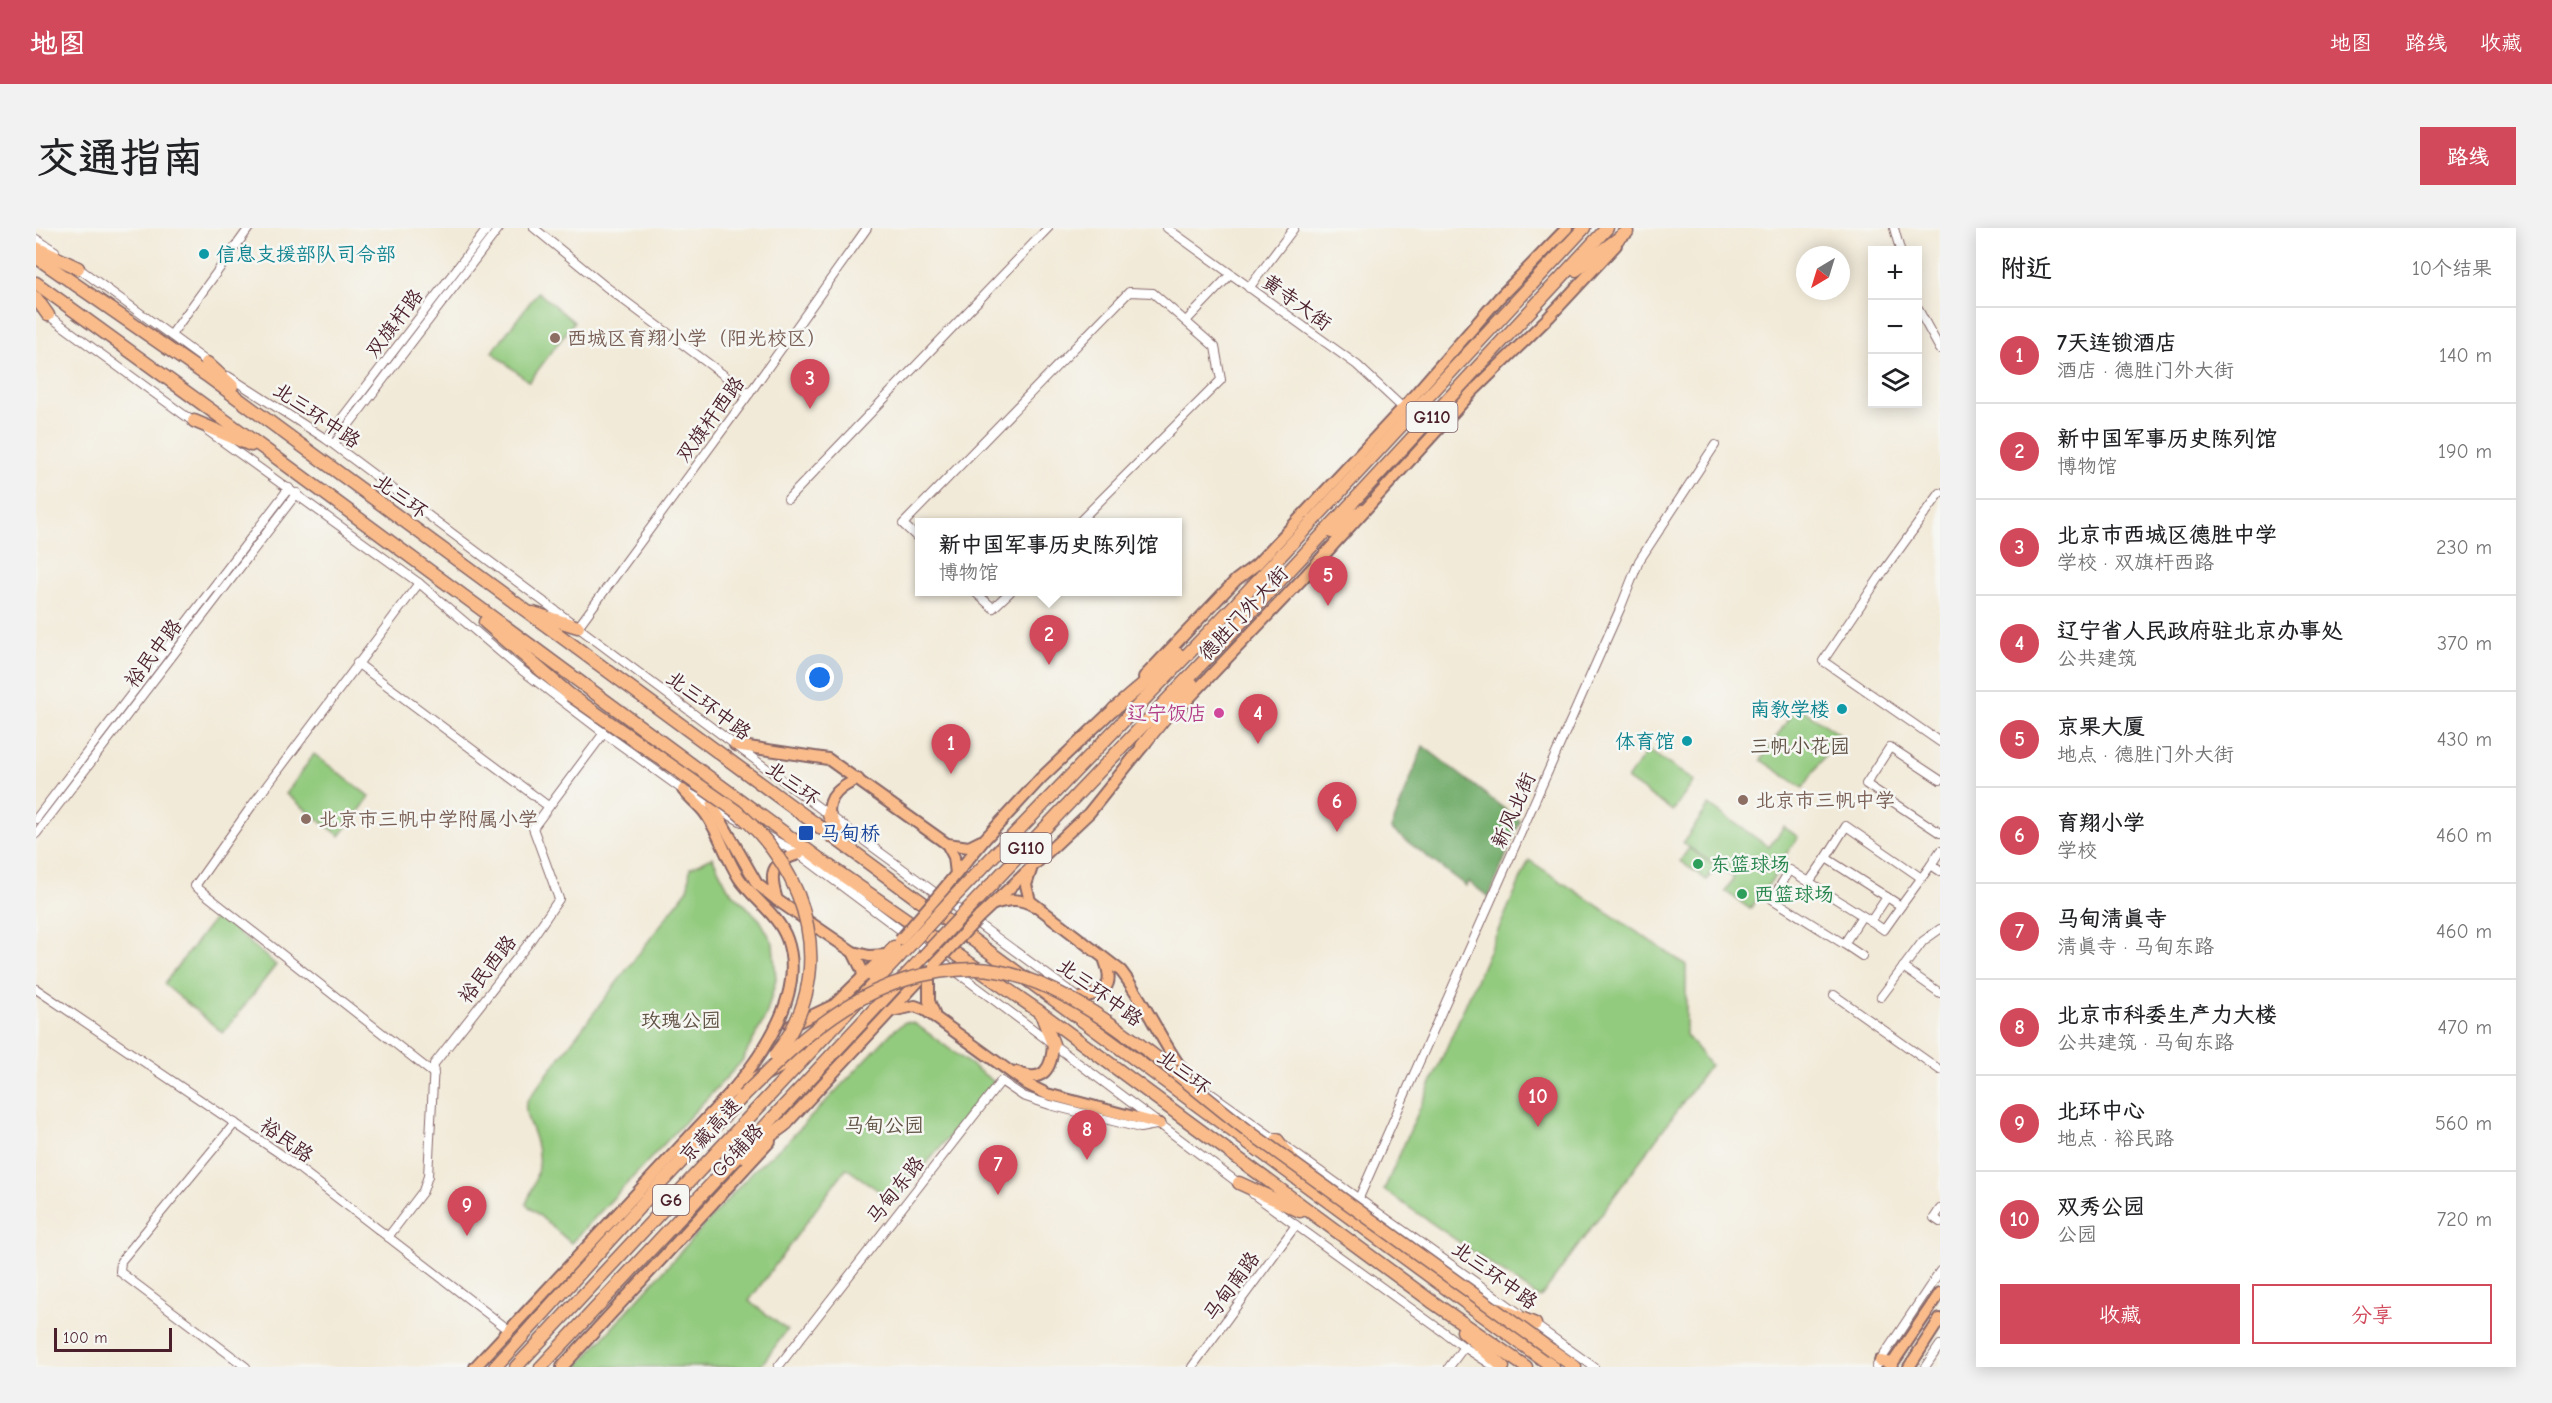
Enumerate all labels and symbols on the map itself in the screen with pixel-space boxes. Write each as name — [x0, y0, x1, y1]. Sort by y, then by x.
place label: 信息支援部队司令部 — [216, 243, 396, 266]
north arrow — [1796, 246, 1850, 300]
marker: 信息支援部队司令部 — [197, 247, 211, 261]
street label: 黄寺大街 — [1258, 270, 1336, 335]
street label: 双旗杆路 — [361, 284, 428, 362]
place label: 西城区育翔小学（阳光校区） — [567, 327, 827, 350]
marker: 西城区育翔小学（阳光校区） — [548, 331, 562, 345]
pin: 3 — [790, 360, 830, 409]
street label: 双旗杆西路 — [672, 371, 750, 467]
street label: 北三环中路 — [269, 378, 365, 453]
road number: G110 — [1406, 402, 1458, 432]
street label: 北三环 — [370, 469, 432, 523]
pin: 5 — [1308, 556, 1348, 606]
street label: 德胜门外大街 — [1194, 562, 1293, 665]
street label: 裕民中路 — [120, 614, 187, 692]
pin: 2 — [1030, 616, 1068, 665]
your location — [805, 663, 834, 692]
street label: 北三环中路 — [662, 666, 756, 745]
pin: 4 — [1238, 694, 1278, 744]
place label: 南教学楼 — [1750, 698, 1830, 721]
place label: 辽宁饭店 — [1127, 702, 1207, 725]
marker: 南教学楼 — [1835, 702, 1849, 716]
marker: 辽宁饭店 — [1212, 706, 1226, 720]
pin: 1 — [932, 724, 970, 774]
place label: 体育馆 — [1615, 730, 1675, 753]
marker: 体育馆 — [1680, 734, 1694, 748]
park label: 三帆小花园 — [1750, 735, 1850, 758]
street label: 北三环 — [762, 756, 824, 810]
street label: 新风北街 — [1487, 769, 1540, 851]
pin: 6 — [1318, 782, 1356, 832]
place label: 北京市三帆中学 — [1755, 789, 1895, 812]
marker: 北京市三帆中学 — [1736, 793, 1750, 807]
place label: 北京市三帆中学附属小学 — [318, 808, 538, 831]
marker: 北京市三帆中学附属小学 — [299, 812, 313, 826]
place label: 马甸桥 — [820, 822, 880, 845]
marker: 马甸桥 — [797, 824, 815, 842]
road number: G110 — [1000, 833, 1052, 863]
place label: 东篮球场 — [1710, 853, 1790, 876]
marker: 东篮球场 — [1691, 857, 1705, 871]
place label: 西篮球场 — [1754, 883, 1834, 906]
marker: 西篮球场 — [1735, 887, 1749, 901]
street label: 裕民西路 — [454, 930, 522, 1008]
street label: 北三环中路 — [1052, 954, 1148, 1032]
park label: 玫瑰公园 — [641, 1009, 721, 1032]
street label: 北三环 — [1153, 1045, 1215, 1100]
pin: 10 — [1518, 1078, 1558, 1127]
street label: 京藏高速 — [675, 1093, 746, 1167]
pin: 8 — [1068, 1110, 1106, 1160]
street label: 裕民路 — [256, 1113, 319, 1168]
park label: 马甸公园 — [844, 1114, 924, 1137]
street label: G6辅路 — [707, 1118, 769, 1182]
pin: 7 — [978, 1146, 1018, 1195]
street label: 马甸东路 — [862, 1151, 930, 1229]
road number: G6 — [653, 1185, 689, 1215]
pin: 9 — [448, 1186, 486, 1236]
street label: 北三环中路 — [1447, 1237, 1543, 1315]
street label: 马甸南路 — [1199, 1246, 1265, 1325]
scale bar — [54, 1325, 172, 1352]

